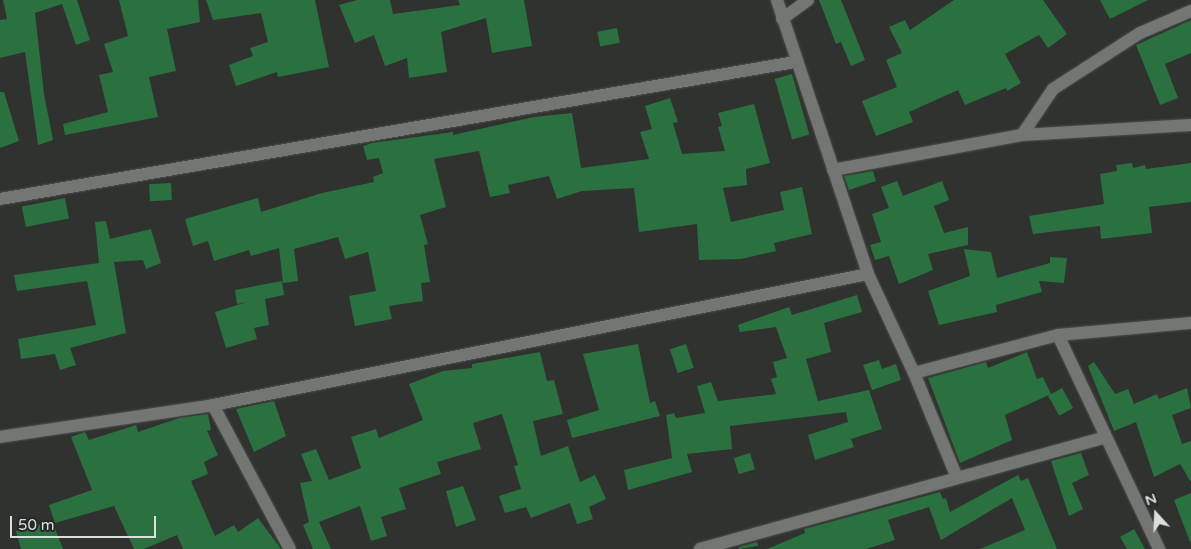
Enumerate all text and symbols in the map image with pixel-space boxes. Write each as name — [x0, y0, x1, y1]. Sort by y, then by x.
north arrow — [1131, 489, 1181, 539]
text: N — [1143, 490, 1159, 509]
scale bar — [12, 506, 159, 538]
text: 50 m — [18, 516, 55, 534]

